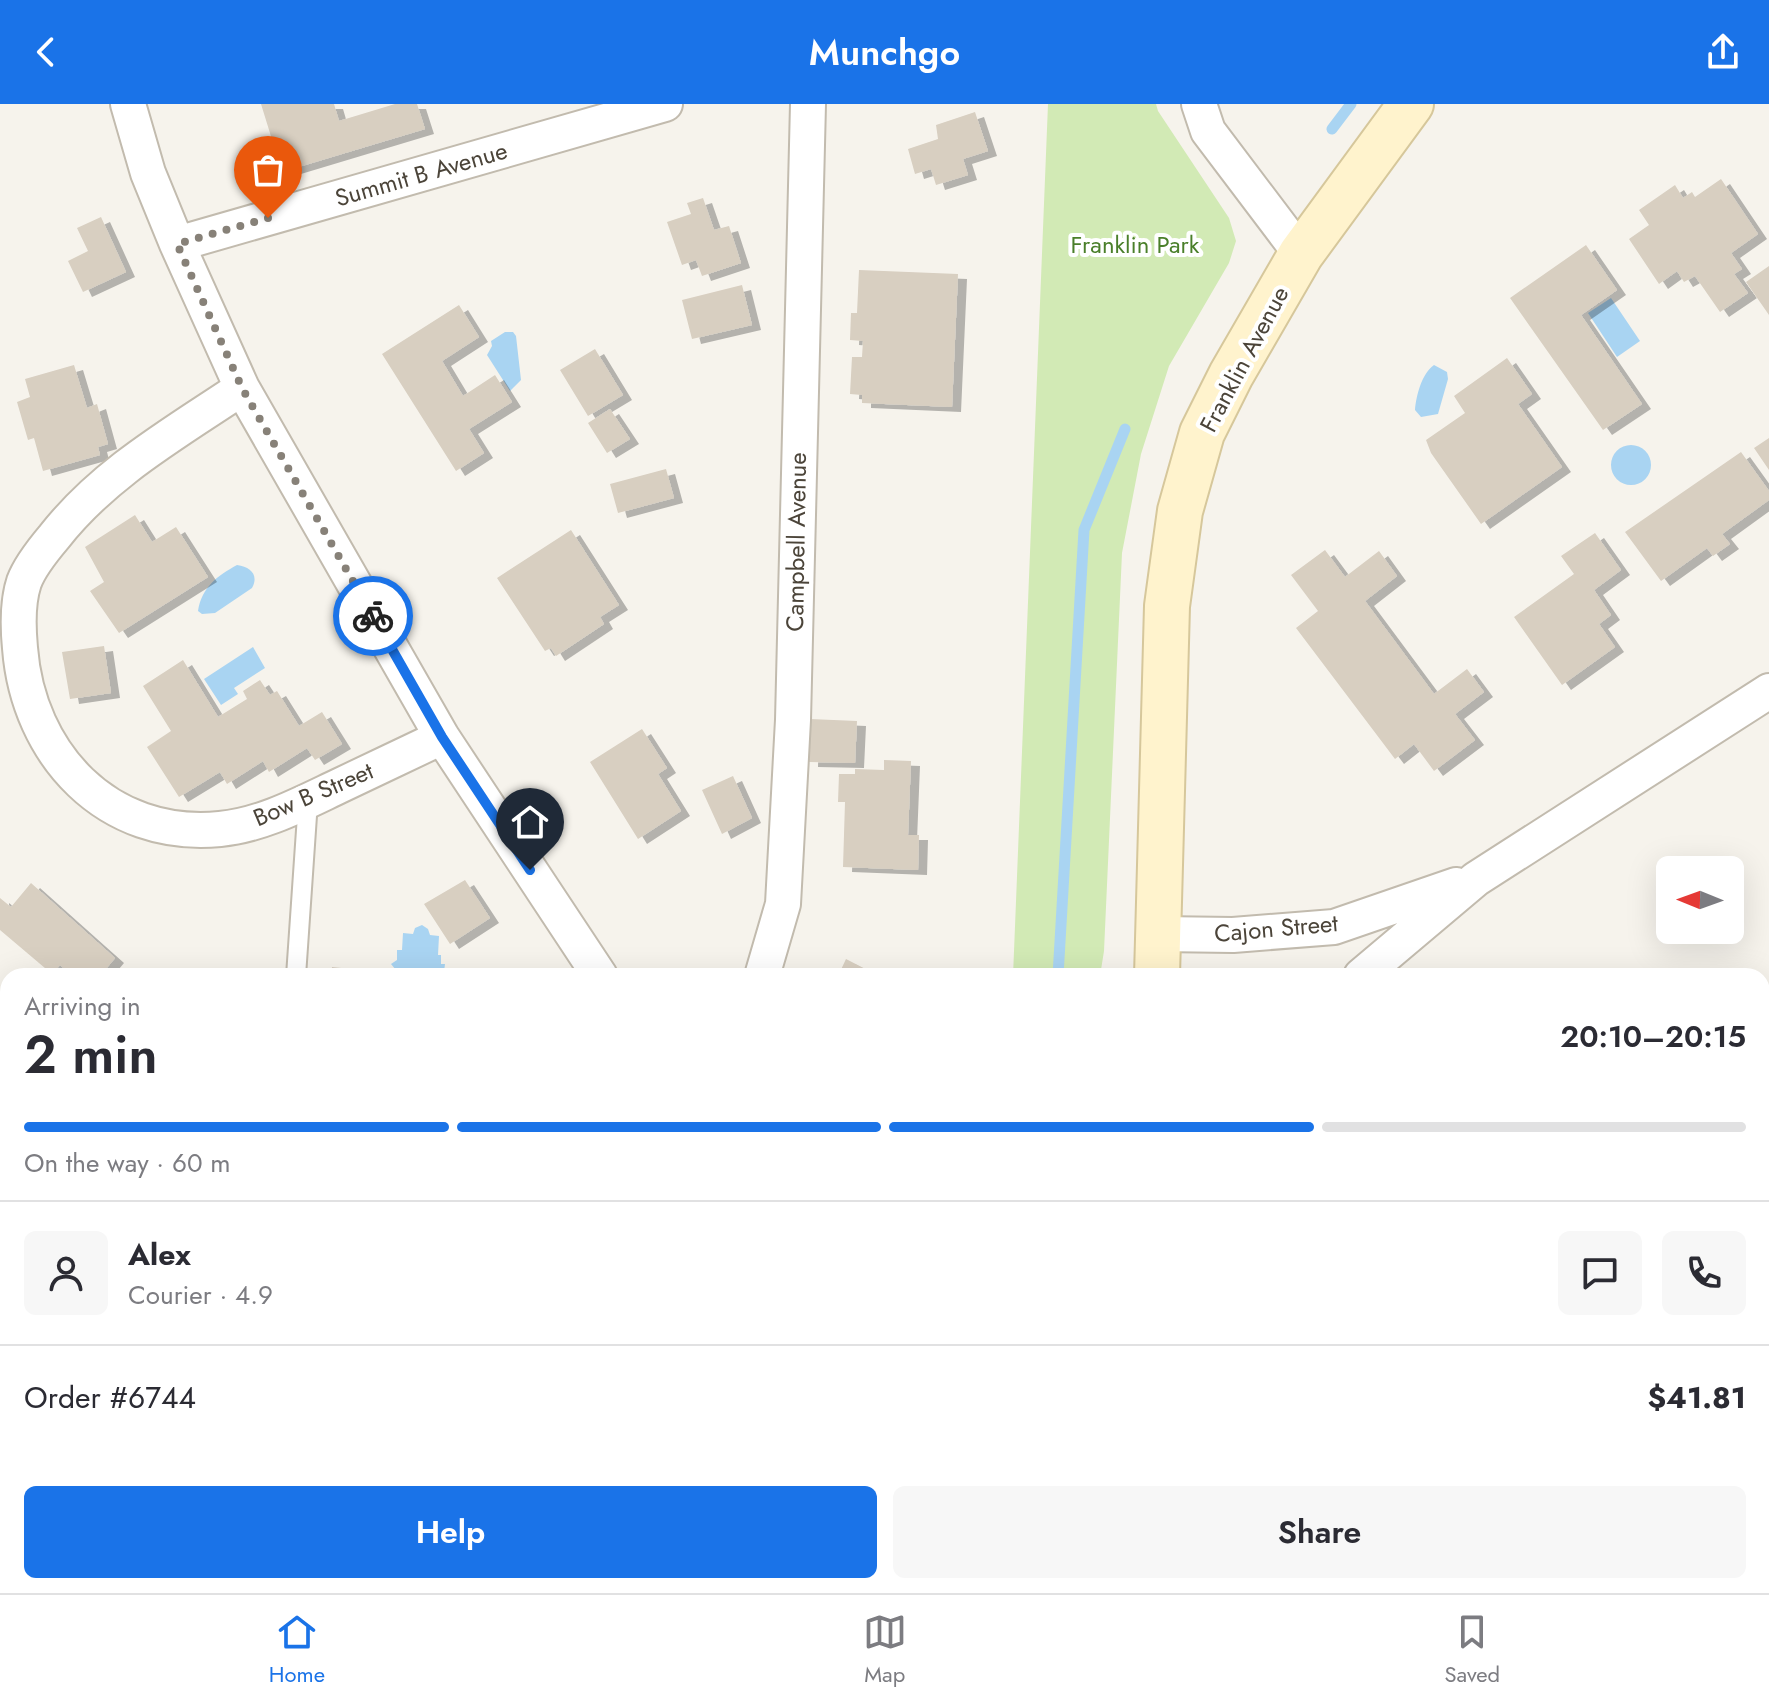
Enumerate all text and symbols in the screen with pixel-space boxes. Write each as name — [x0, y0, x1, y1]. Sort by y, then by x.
text: Munchgo — [809, 26, 960, 78]
icon: back — [24, 30, 68, 74]
icon: share — [1701, 30, 1745, 74]
street label: Summit B Avenue — [331, 133, 511, 215]
pin — [234, 136, 302, 218]
icon: bag — [246, 148, 290, 192]
park label: Franklin Park — [1071, 227, 1200, 262]
street label: Franklin Avenue — [1191, 280, 1297, 438]
street label: Campbell Avenue — [777, 452, 815, 632]
courier — [333, 576, 413, 656]
icon: bike — [351, 594, 395, 638]
street label: Bow B Street — [247, 753, 379, 835]
pin — [496, 788, 564, 870]
icon: home — [508, 800, 552, 844]
north arrow — [1656, 856, 1744, 944]
map controls — [1656, 856, 1744, 944]
street label: Cajon Street — [1213, 905, 1340, 951]
text: Arriving in — [24, 987, 141, 1025]
text: 20:10–20:15 — [1560, 1015, 1746, 1058]
text: 2 min — [24, 1017, 157, 1093]
text: On the way · 60 m — [24, 1144, 231, 1182]
button: person — [24, 1231, 108, 1315]
button: chat — [1558, 1231, 1642, 1315]
button: phone — [1662, 1231, 1746, 1315]
text: Alex — [128, 1233, 191, 1276]
text: Courier · 4.9 — [128, 1276, 273, 1314]
text: Order #6744 — [24, 1376, 196, 1419]
text: $41.81 — [1647, 1376, 1746, 1419]
button: Help — [24, 1486, 877, 1578]
button: Share — [893, 1486, 1746, 1578]
tab: Home — [269, 1610, 325, 1690]
tab: Map — [863, 1610, 907, 1690]
tab: Saved — [1444, 1610, 1500, 1690]

